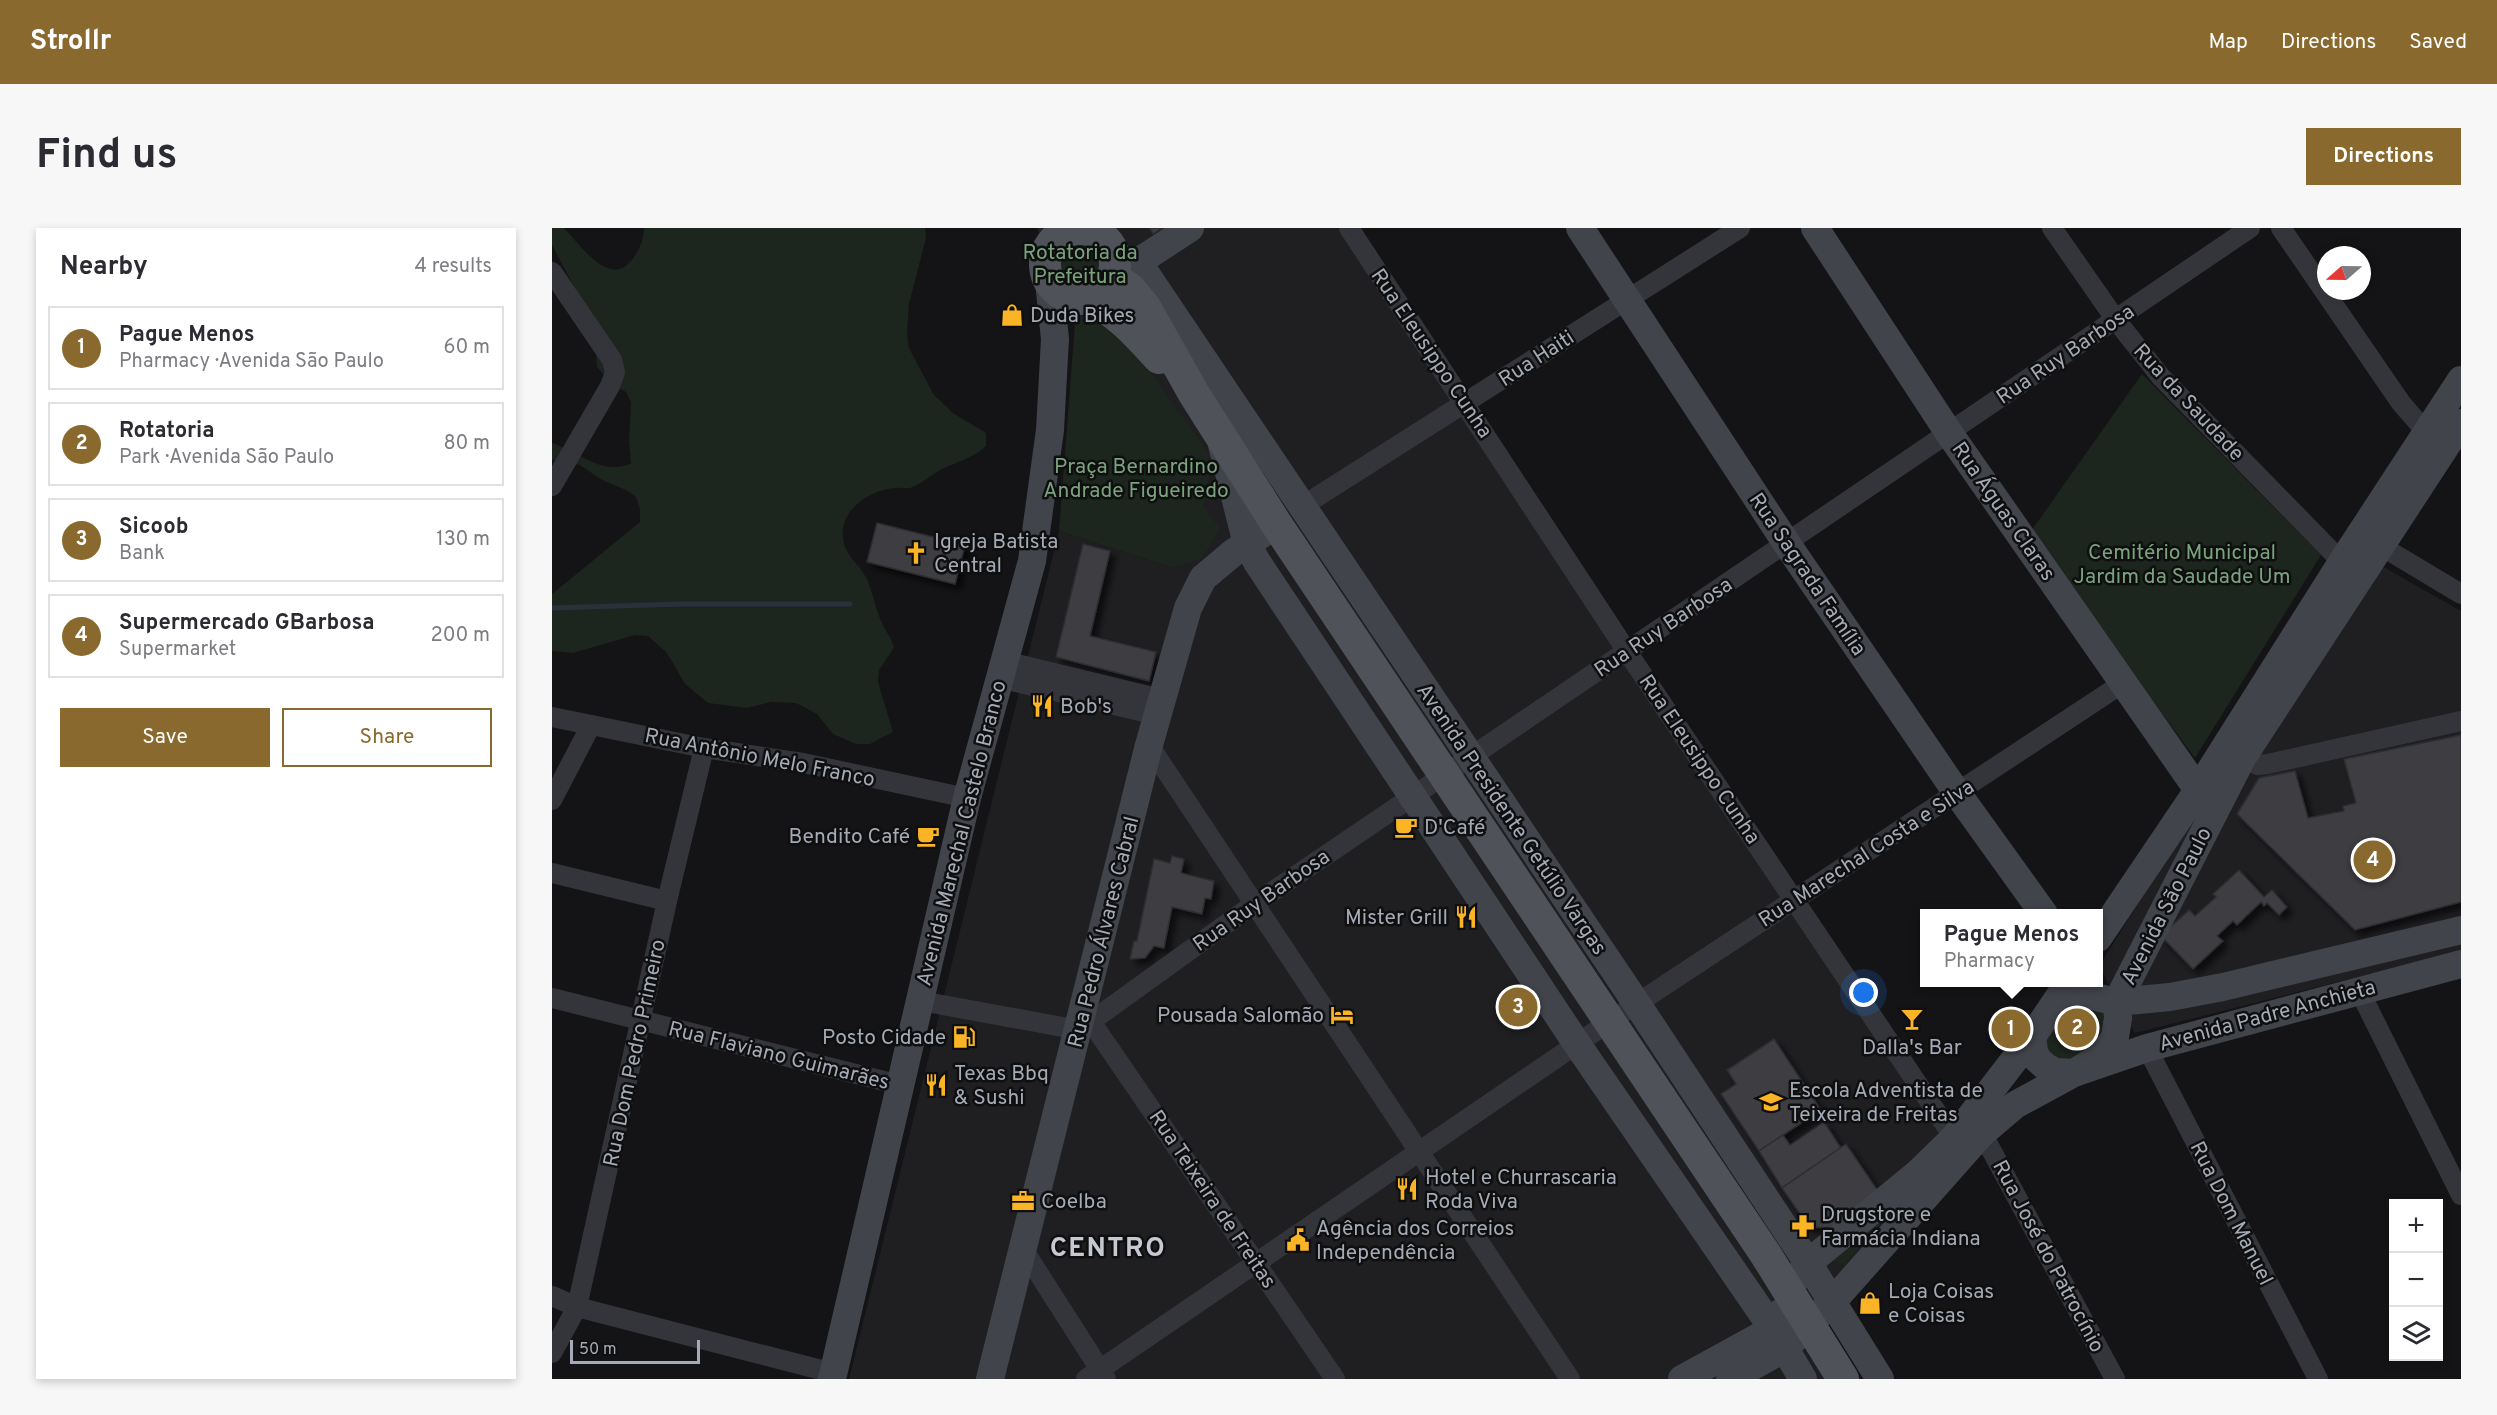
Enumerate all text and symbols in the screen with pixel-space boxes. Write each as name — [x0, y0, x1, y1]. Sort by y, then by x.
text: Strollr — [30, 24, 112, 60]
text: Map — [2208, 29, 2248, 56]
text: Directions — [2281, 29, 2376, 56]
text: Saved — [2409, 29, 2467, 56]
button: Directions — [2306, 128, 2461, 185]
text: Find us — [36, 130, 177, 183]
park label: Rotatoria da Prefeitura — [1023, 240, 1137, 291]
north arrow — [2317, 246, 2371, 300]
text: Nearby — [60, 251, 148, 284]
text: 4 results — [415, 254, 492, 280]
street label: Rua Eleusippo Cunha — [1364, 264, 1498, 444]
street label: Rua Ruy Barbosa — [1992, 299, 2140, 411]
shop icon: Duda Bikes — [999, 302, 1025, 328]
place label: Duda Bikes — [1030, 303, 1134, 330]
text: Pague Menos — [119, 322, 255, 349]
street label: Rua Haiti — [1494, 325, 1580, 394]
text: 1 — [78, 335, 86, 361]
text: 60 m — [444, 335, 490, 361]
street label: Rua da Saudade — [2127, 339, 2249, 467]
text: Pharmacy · Avenida São Paulo — [119, 349, 384, 375]
text: Rotatoria — [119, 418, 215, 445]
text: 2 — [75, 431, 88, 457]
text: 80 m — [444, 431, 490, 457]
street label: Rua Águas Claras — [1945, 437, 2062, 587]
text: Park · Avenida São Paulo — [119, 445, 334, 471]
park label: Praça Bernardino Andrade Figueiredo — [1043, 454, 1229, 505]
street label: Rua Sagrada Família — [1742, 488, 1871, 662]
text: Sicoob — [119, 514, 188, 541]
text: 3 — [76, 527, 88, 553]
text: 130 m — [436, 527, 490, 553]
place label: Igreja Batista Central — [934, 529, 1058, 580]
church icon: Igreja Batista Central — [903, 540, 929, 566]
park label: Cemitério Municipal Jardim da Saudade Um — [2074, 540, 2290, 591]
text: Bank — [119, 541, 165, 567]
street label: Rua Ruy Barbosa — [1590, 572, 1738, 684]
text: Supermercado GBarbosa — [119, 610, 374, 637]
text: 4 — [75, 623, 88, 649]
text: 200 m — [431, 623, 490, 649]
text: Supermarket — [119, 637, 236, 663]
street label: Rua Eleusippo Cunha — [1632, 670, 1766, 850]
street label: Avenida Marechal Castelo Branco — [911, 678, 1014, 989]
street label: Avenida Presidente Getúlio Vargas — [1410, 679, 1612, 961]
restaurant icon: Bob's — [1029, 693, 1055, 719]
place label: Bob's — [1060, 694, 1112, 721]
button: Save — [60, 708, 270, 767]
button: Share — [282, 708, 492, 767]
street label: Rua Antônio Melo Franco — [642, 723, 877, 794]
street label: Rua Marechal Costa e Silva — [1754, 774, 1980, 934]
street label: Rua Pedro Álvares Cabral — [1062, 814, 1146, 1051]
cafe icon: D'Café — [1393, 814, 1419, 840]
place label: D'Café — [1424, 815, 1485, 842]
cafe icon: Bendito Café — [915, 823, 941, 849]
street label: Avenida São Paulo — [2116, 823, 2219, 990]
place label: Bendito Café — [788, 824, 910, 851]
pin: 4 — [2354, 838, 2392, 882]
street label: Rua Ruy Barbosa — [1188, 844, 1336, 958]
restaurant icon: Mister Grill — [1453, 904, 1479, 930]
place label: Mister Grill — [1345, 905, 1448, 932]
popup — [1920, 909, 2103, 987]
text: Pague Menos — [1944, 922, 2079, 949]
street label: Rua Dom Pedro Primeiro — [598, 937, 673, 1170]
text: Pharmacy — [1944, 949, 2035, 975]
street label: Avenida Padre Anchieta — [2156, 975, 2379, 1058]
your location — [1849, 978, 1878, 1007]
pin: 3 — [1498, 984, 1538, 1030]
hotel icon: Pousada Salomão — [1329, 1002, 1355, 1028]
place label: Pousada Salomão — [1157, 1003, 1324, 1030]
bar icon: Dalla's Bar — [1899, 1006, 1925, 1032]
pin: 1 — [1992, 1006, 2030, 1052]
pin: 2 — [2058, 1006, 2096, 1050]
street label: Rua Flaviano Guimarães — [665, 1016, 892, 1097]
fuel station icon: Posto Cidade — [951, 1024, 977, 1050]
place label: Posto Cidade — [822, 1025, 946, 1052]
place label: Dalla's Bar — [1862, 1035, 1962, 1062]
place label: Texas Bbq & Sushi — [954, 1061, 1049, 1112]
restaurant icon: Texas Bbq & Sushi — [923, 1072, 949, 1098]
place label: Escola Adventista de Teixeira de Freitas — [1789, 1078, 1983, 1129]
school or university icon: Escola Adventista de Teixeira de Freitas — [1758, 1089, 1784, 1115]
street label: Rua Teixeira de Freitas — [1142, 1105, 1282, 1294]
street label: Rua Dom Manuel — [2183, 1137, 2279, 1290]
street label: Rua José do Patrocínio — [1986, 1156, 2110, 1357]
place label: Hotel e Churrascaria Roda Viva — [1425, 1165, 1617, 1216]
restaurant icon: Hotel e Churrascaria Roda Viva — [1394, 1176, 1420, 1202]
office icon: Coelba — [1010, 1188, 1036, 1214]
place label: Coelba — [1041, 1189, 1107, 1216]
map controls — [2389, 1199, 2443, 1361]
button: + — [2389, 1199, 2443, 1253]
place label: Drugstore e Farmácia Indiana — [1821, 1202, 1981, 1253]
pharmacy icon: Drugstore e Farmácia Indiana — [1790, 1213, 1816, 1239]
place label: Agência dos Correios Independência — [1316, 1216, 1514, 1267]
public building icon: Agência dos Correios Independência — [1285, 1227, 1311, 1253]
district label: CENTRO — [1050, 1232, 1166, 1266]
button: − — [2389, 1253, 2443, 1307]
place label: Loja Coisas e Coisas — [1888, 1279, 1994, 1330]
shop icon: Loja Coisas e Coisas — [1857, 1290, 1883, 1316]
button: layers — [2389, 1307, 2443, 1361]
scale bar — [570, 1337, 700, 1364]
text: 50 m — [579, 1340, 617, 1360]

